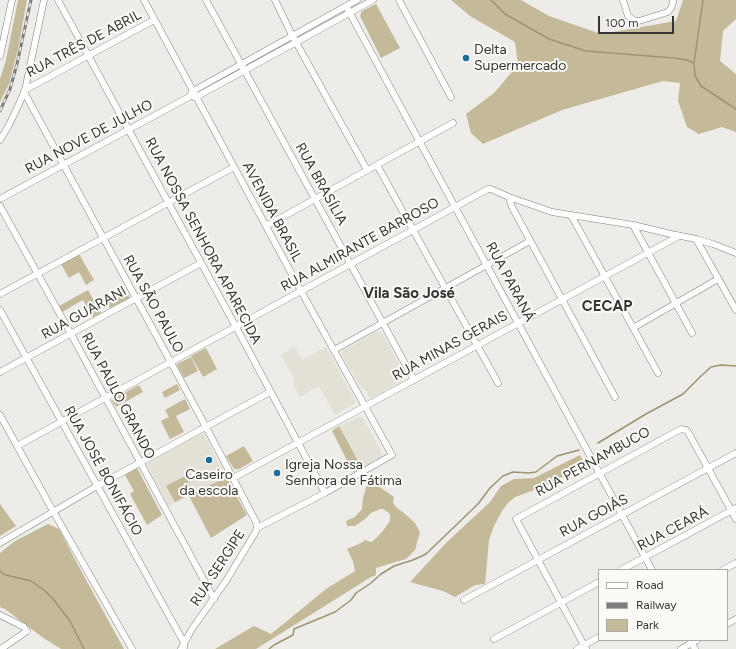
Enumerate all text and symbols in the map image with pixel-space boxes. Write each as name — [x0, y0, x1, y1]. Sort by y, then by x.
street label: RUA TRÊS DE ABRIL — [24, 7, 144, 81]
scale bar — [600, 8, 676, 34]
text: 100 m — [605, 16, 639, 30]
place label: Delta Supermercado — [474, 42, 566, 74]
marker: Delta Supermercado — [461, 53, 471, 63]
street label: RUA NOVE DE JULHO — [22, 96, 156, 178]
street label: RUA NOSSA SENHORA APARECIDA — [141, 135, 265, 347]
street label: RUA BRASÍLIA — [292, 140, 350, 228]
street label: AVENIDA BRASIL — [239, 159, 305, 265]
street label: RUA ALMIRANTE BARROSO — [278, 194, 442, 296]
street label: RUA PARANÁ — [482, 239, 538, 325]
street label: RUA SÃO PAULO — [119, 252, 187, 356]
street label: RUA GUARANI — [39, 283, 129, 343]
district label: Vila São José — [363, 285, 455, 303]
district label: CECAP — [582, 298, 632, 316]
street label: RUA MINAS GERAIS — [389, 307, 511, 385]
street label: RUA PAULO GRANDO — [78, 330, 158, 462]
street label: RUA JOSÉ BONIFÁCIO — [60, 403, 146, 539]
street label: RUA PERNAMBUCO — [533, 424, 653, 500]
marker: Caseiro da escola — [204, 455, 214, 465]
place label: Igreja Nossa Senhora de Fátima — [285, 457, 402, 490]
place label: Caseiro da escola — [180, 467, 238, 500]
marker: Igreja Nossa Senhora de Fátima — [272, 468, 282, 478]
street label: RUA GOIÁS — [557, 491, 631, 541]
street label: RUA CEARÁ — [635, 503, 711, 555]
street label: RUA SERGIPE — [187, 527, 249, 609]
legend — [598, 569, 728, 641]
text: Road — [636, 578, 664, 592]
text: Railway — [636, 598, 677, 612]
text: Park — [636, 618, 659, 632]

